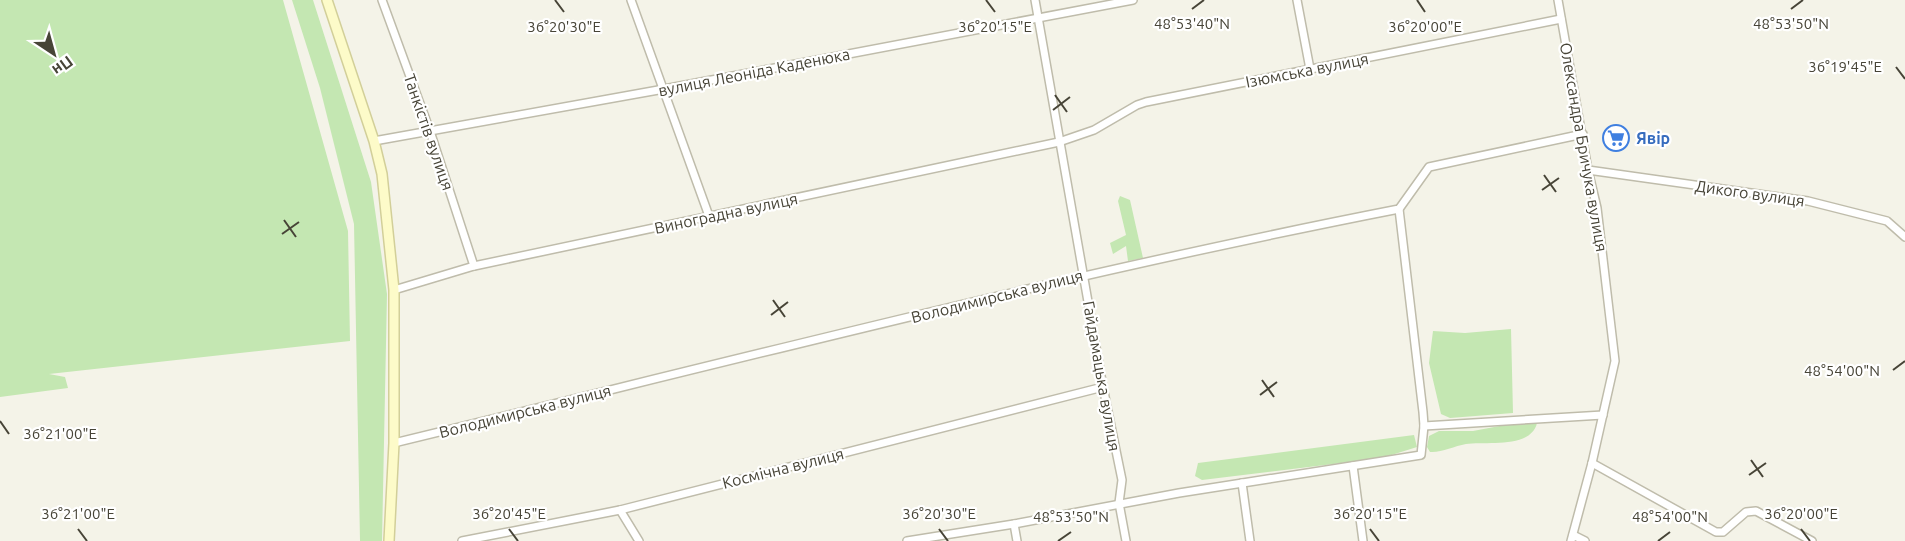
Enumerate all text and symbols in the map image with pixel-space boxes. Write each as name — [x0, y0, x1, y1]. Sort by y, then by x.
text: 48°53'40"N — [1154, 15, 1230, 32]
text: 48°53'50"N — [1753, 15, 1829, 32]
text: 36°20'30"E — [527, 18, 601, 35]
text: 36°20'15"E — [958, 18, 1032, 35]
text: 36°20'00"E — [1388, 18, 1462, 35]
north arrow — [24, 24, 84, 84]
street label: Олександра Бричука вулиця — [1557, 41, 1611, 253]
street label: вулиця Леоніда Каденюка — [657, 45, 851, 99]
street label: Ізюмська вулиця — [1244, 49, 1370, 91]
text: Пн — [49, 53, 77, 80]
text: 36°19'45"E — [1808, 58, 1882, 75]
street label: Танкістів вулиця — [401, 71, 457, 193]
supermarket icon: Явiр — [1601, 123, 1631, 153]
place label: Явiр — [1636, 129, 1670, 147]
street label: Дикого вулиця — [1694, 176, 1806, 210]
street label: Виноградна вулиця — [653, 189, 799, 237]
street label: Володимирська вулиця — [909, 266, 1085, 326]
street label: Гайдамацька вулиця — [1080, 299, 1124, 453]
text: 48°54'00"N — [1804, 362, 1880, 379]
street label: Володимирська вулиця — [437, 381, 613, 441]
text: 36°21'00"E — [23, 425, 97, 442]
street label: Космічна вулиця — [720, 444, 846, 492]
text: 36°21'00"E — [41, 505, 115, 522]
text: 36°20'45"E — [472, 505, 546, 522]
text: 36°20'30"E — [902, 505, 976, 522]
text: 36°20'15"E — [1333, 505, 1407, 522]
text: 36°20'00"E — [1764, 505, 1838, 522]
text: 48°53'50"N — [1033, 508, 1109, 525]
text: 48°54'00"N — [1632, 508, 1708, 525]

